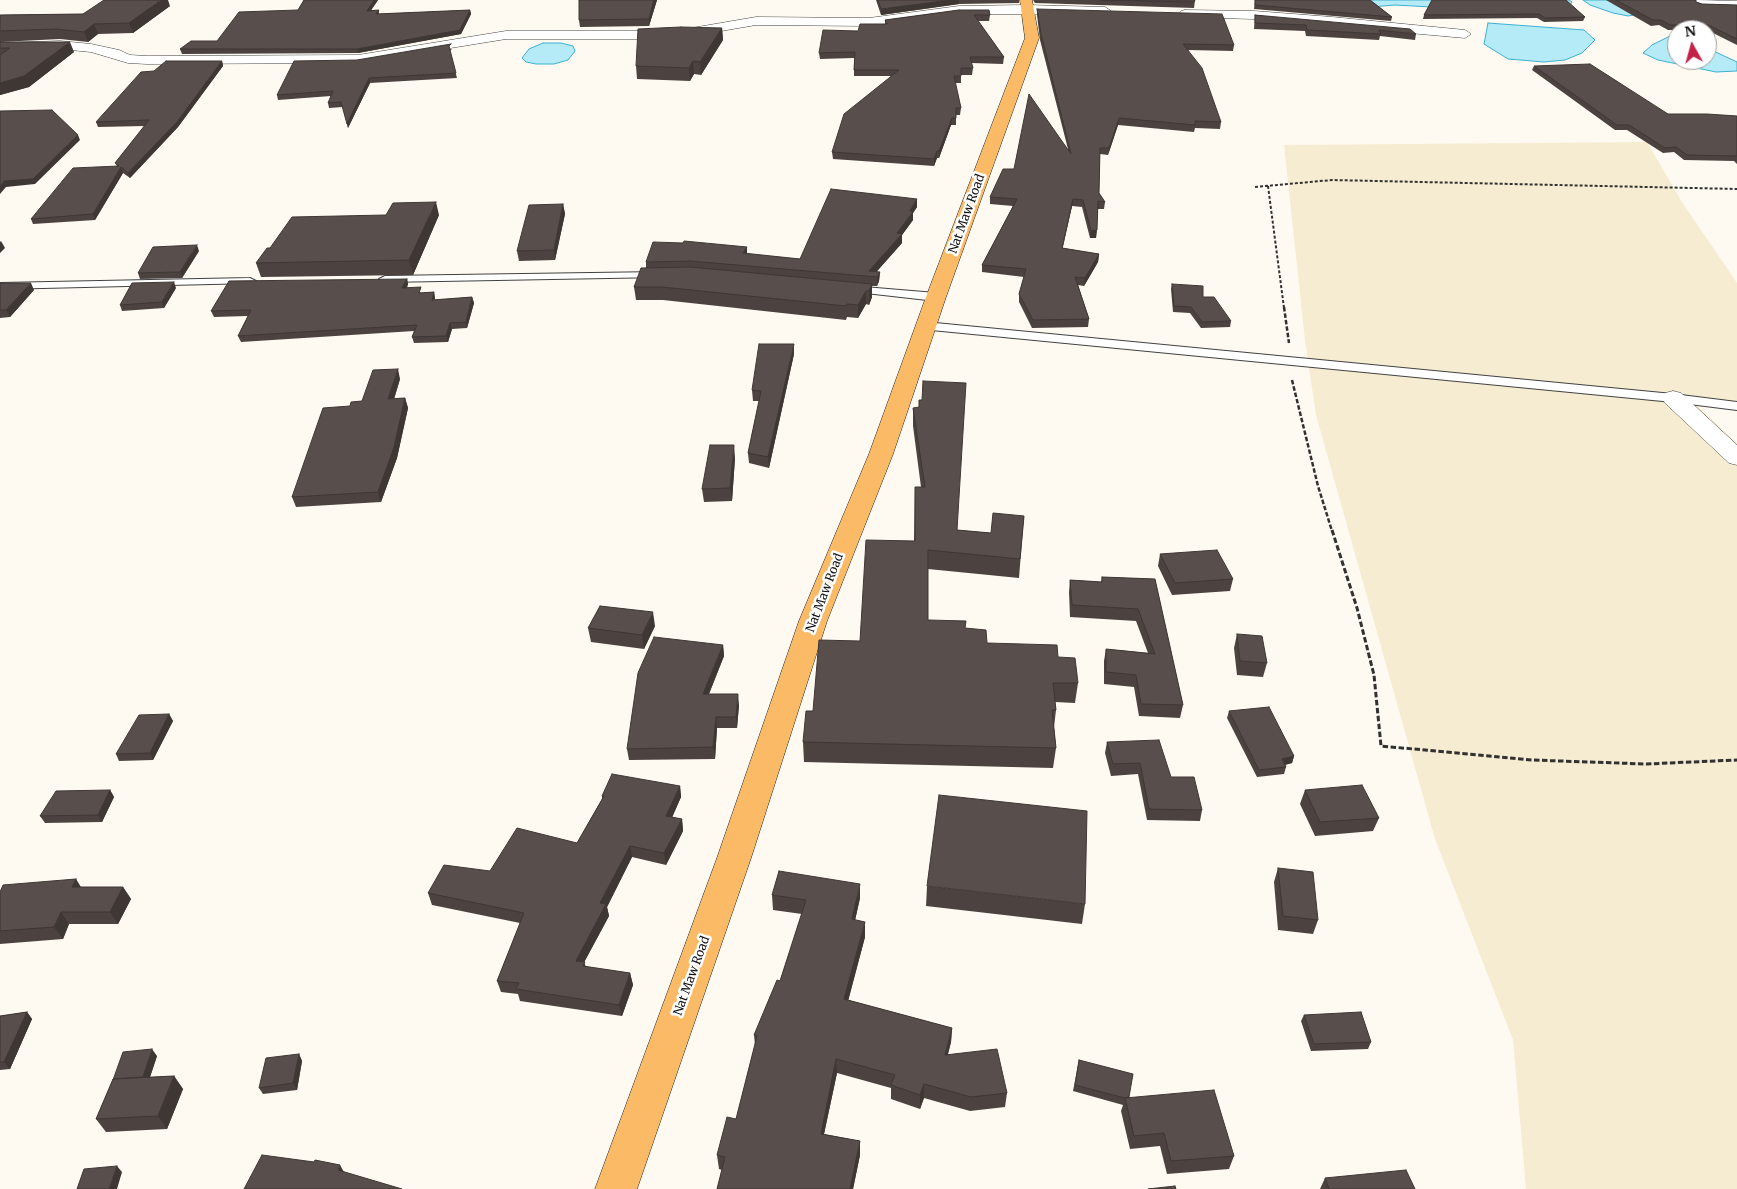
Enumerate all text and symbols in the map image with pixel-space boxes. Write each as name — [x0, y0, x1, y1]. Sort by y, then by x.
north arrow — [1667, 20, 1717, 70]
text: N — [1684, 21, 1697, 41]
street label: Nat Maw Road — [946, 172, 988, 256]
street label: Nat Maw Road — [803, 552, 847, 634]
street label: Nat Maw Road — [671, 934, 713, 1018]

